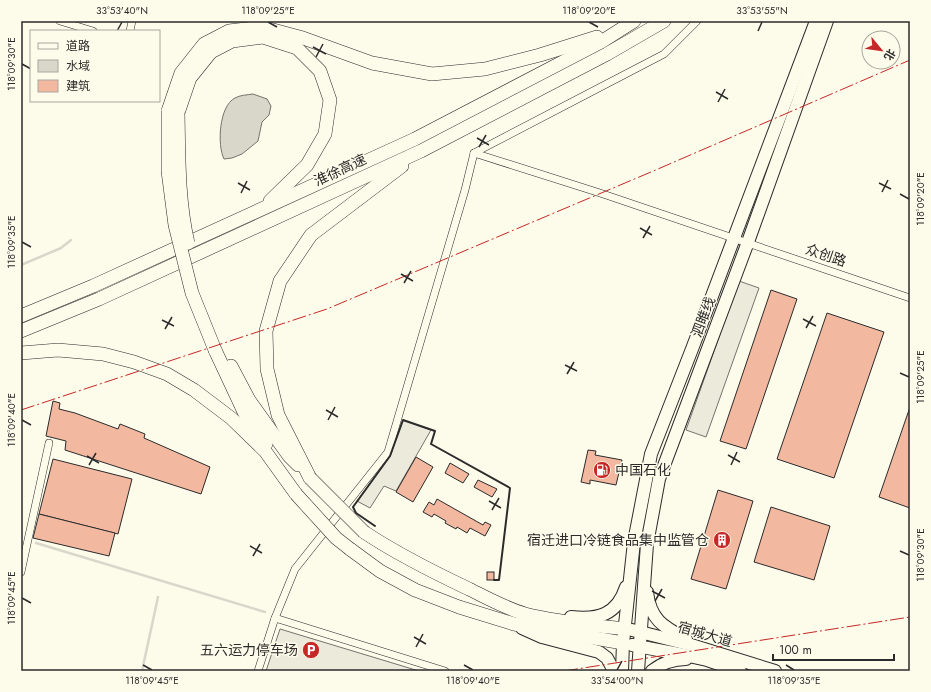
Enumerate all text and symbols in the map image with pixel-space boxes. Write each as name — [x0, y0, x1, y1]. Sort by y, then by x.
text: 33°53'40"N — [96, 3, 148, 18]
text: 118°09'25"E — [241, 3, 295, 18]
text: 118°09'20"E — [562, 3, 616, 18]
text: 33°53'55"N — [736, 3, 788, 18]
legend — [30, 30, 160, 102]
north arrow — [861, 30, 901, 70]
text: 118°09'30"E — [4, 37, 19, 91]
text: 道路 — [66, 37, 90, 55]
text: 北 — [880, 46, 899, 64]
text: 水域 — [66, 57, 90, 75]
text: 建筑 — [66, 77, 90, 95]
street label: 淮徐高速 — [310, 149, 370, 191]
text: 118°09'20"E — [913, 172, 928, 226]
text: 118°09'35"E — [4, 215, 19, 269]
street label: 众创路 — [803, 239, 849, 271]
street label: 泗睢线 — [686, 294, 720, 340]
text: 118°09'25"E — [913, 350, 928, 404]
text: 118°09'40"E — [4, 393, 19, 447]
fuel station icon: 中国石化 — [592, 460, 612, 480]
place label: 中国石化 — [615, 460, 671, 480]
text: 118°09'30"E — [913, 528, 928, 582]
place label: 宿迁进口冷链食品集中监管仓 — [527, 530, 709, 550]
building icon: 宿迁进口冷链食品集中监管仓 — [712, 530, 732, 550]
text: 118°09'45"E — [4, 571, 19, 625]
street label: 宿城大道 — [675, 617, 735, 651]
scale bar — [773, 636, 894, 662]
place label: 五六运力停车场 — [200, 640, 298, 660]
parking icon: 五六运力停车场 — [301, 640, 321, 660]
text: 100 m — [779, 641, 812, 659]
text: 118°09'45"E — [125, 673, 179, 688]
text: 118°09'40"E — [446, 673, 500, 688]
text: 33°54'00"N — [591, 673, 643, 688]
text: 118°09'35"E — [767, 673, 821, 688]

